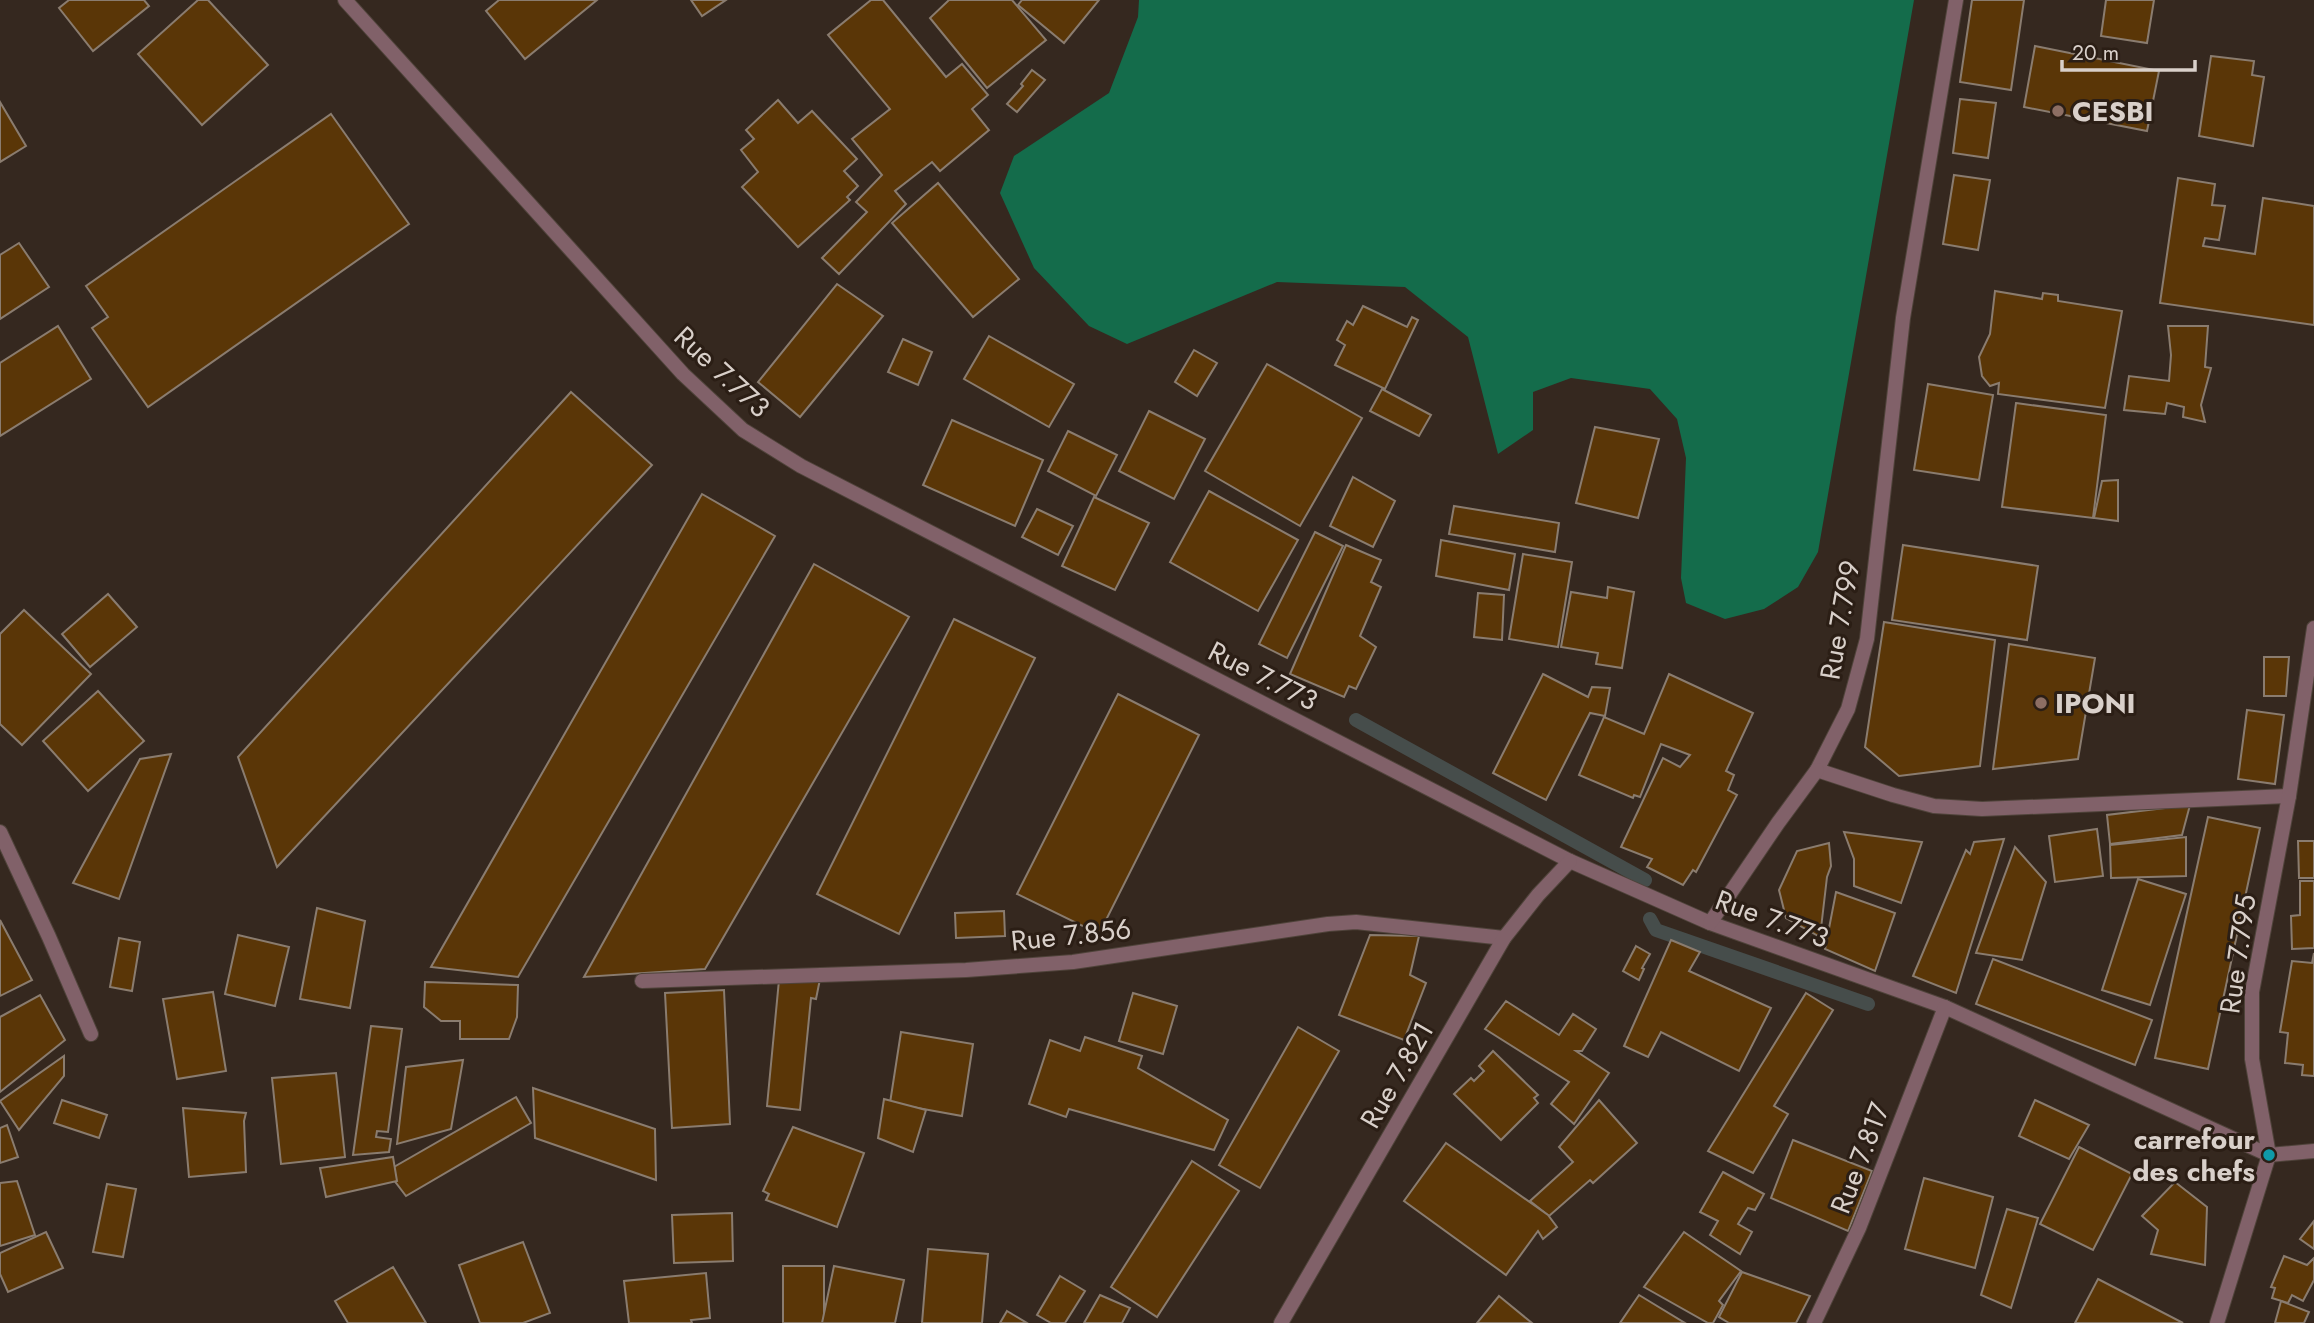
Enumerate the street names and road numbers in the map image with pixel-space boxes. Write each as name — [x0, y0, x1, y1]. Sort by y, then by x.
street label: Rue 7.773 — [665, 317, 779, 427]
street label: Rue 7.799 — [1809, 557, 1871, 683]
street label: Rue 7.773 — [1201, 631, 1325, 721]
street label: Rue 7.773 — [1709, 880, 1835, 958]
street label: Rue 7.795 — [2209, 892, 2267, 1016]
street label: Rue 7.856 — [1009, 908, 1133, 962]
street label: Rue 7.821 — [1350, 1014, 1444, 1136]
street label: Rue 7.817 — [1820, 1096, 1900, 1220]

